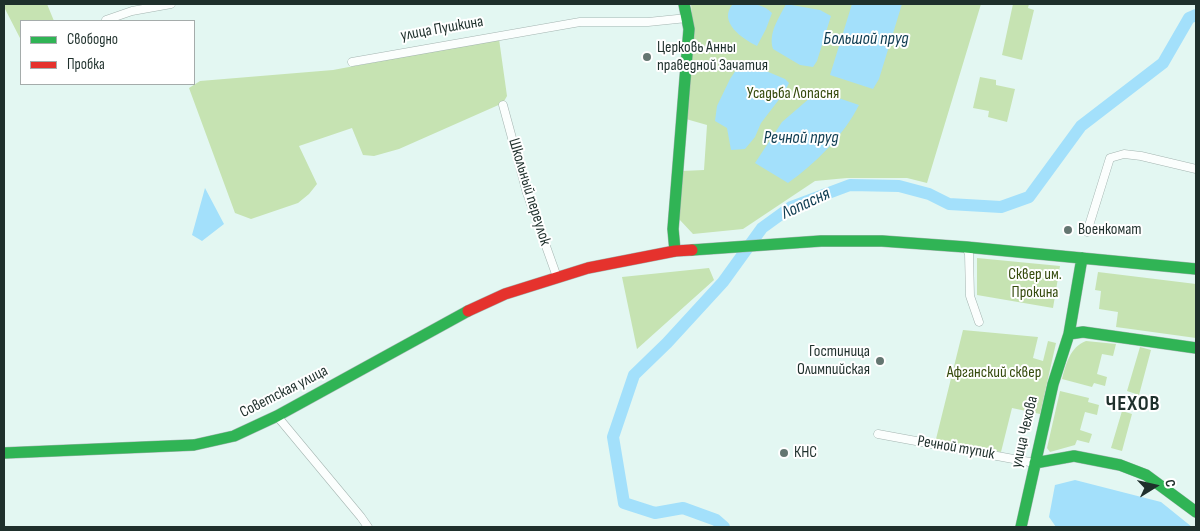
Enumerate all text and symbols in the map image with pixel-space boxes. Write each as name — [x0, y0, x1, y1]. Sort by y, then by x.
street label: улица Пушкина — [399, 12, 485, 46]
legend — [20, 20, 195, 85]
water label: Большой пруд — [823, 28, 909, 50]
text: Свободно — [67, 30, 118, 49]
place label: Церковь Анны праведной Зачатия — [657, 38, 768, 76]
marker: Церковь Анны праведной Зачатия — [641, 51, 653, 63]
text: Пробка — [67, 55, 105, 74]
park label: Усадьба Лопасня — [747, 84, 839, 104]
water label: Речной пруд — [763, 127, 839, 149]
street label: Школьный переулок — [504, 136, 554, 248]
water label: Лопасня — [778, 183, 834, 225]
place label: Военкомат — [1078, 220, 1142, 240]
marker: Военкомат — [1062, 224, 1074, 236]
park label: Сквер им. Прокина — [1008, 265, 1062, 303]
place label: Гостиница Олимпийская — [797, 342, 870, 380]
marker: Гостиница Олимпийская — [874, 355, 886, 367]
street label: Советская улица — [237, 362, 331, 422]
park label: Афганский сквер — [947, 363, 1041, 383]
district label: ЧЕХОВ — [1105, 392, 1161, 418]
street label: улица Чехова — [1007, 394, 1043, 470]
street label: Речной тупик — [916, 432, 996, 464]
place label: КНС — [794, 443, 817, 463]
marker: КНС — [778, 447, 790, 459]
north arrow — [1130, 461, 1180, 511]
text: С — [1161, 478, 1179, 488]

